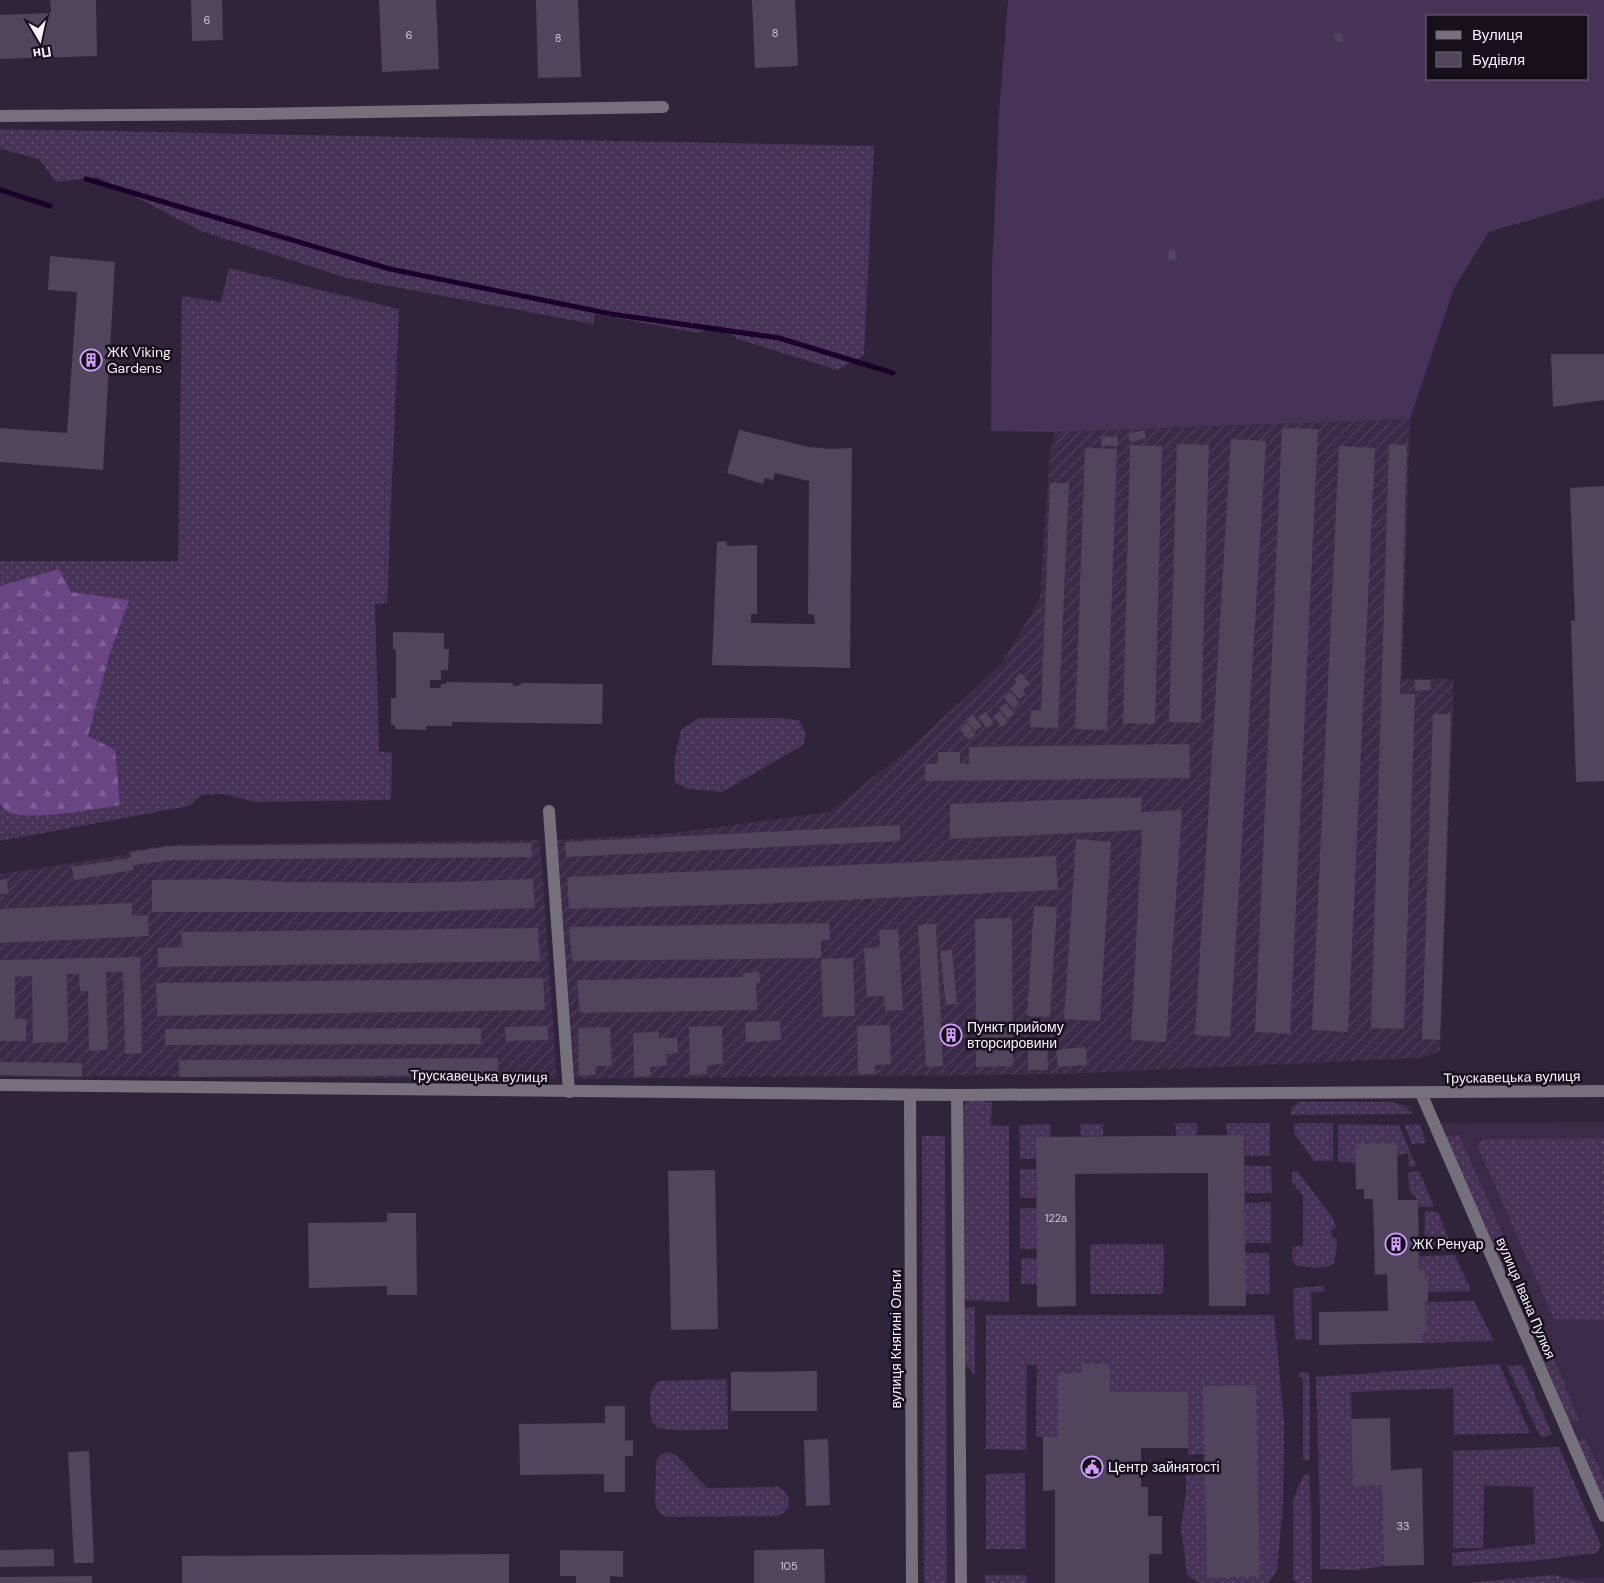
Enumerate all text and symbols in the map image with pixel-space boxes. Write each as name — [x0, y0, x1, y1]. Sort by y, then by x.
house number: 6 — [204, 13, 211, 27]
north arrow — [15, 15, 65, 65]
legend — [1426, 15, 1589, 80]
text: Вулиця — [1472, 25, 1523, 45]
house number: 8 — [772, 26, 778, 40]
house number: 6 — [406, 28, 413, 42]
house number: 8 — [555, 31, 561, 45]
text: Пн — [31, 43, 53, 63]
text: Будівля — [1472, 50, 1525, 70]
place label: ЖК Viking Gardens — [107, 343, 171, 377]
building icon: ЖК Viking Gardens — [79, 348, 103, 372]
place label: Пункт прийому вторсировини — [967, 1018, 1064, 1052]
building icon: Пункт прийому вторсировини — [939, 1023, 963, 1047]
street label: Трускавецька вулиця — [410, 1066, 548, 1086]
street label: Трускавецька вулиця — [1443, 1067, 1581, 1087]
house number: 122а — [1045, 1211, 1068, 1225]
building icon: ЖК Ренуар — [1384, 1232, 1408, 1256]
street label: вулиця Івана Пулюя — [1492, 1234, 1560, 1362]
place label: ЖК Ренуар — [1412, 1235, 1484, 1253]
street label: вулиця Княгині Ольги — [887, 1269, 905, 1409]
public building icon: Центр зайнятості — [1080, 1455, 1104, 1479]
place label: Центр зайнятості — [1108, 1458, 1220, 1476]
house number: 33 — [1396, 1519, 1410, 1533]
house number: 105 — [780, 1559, 798, 1573]

